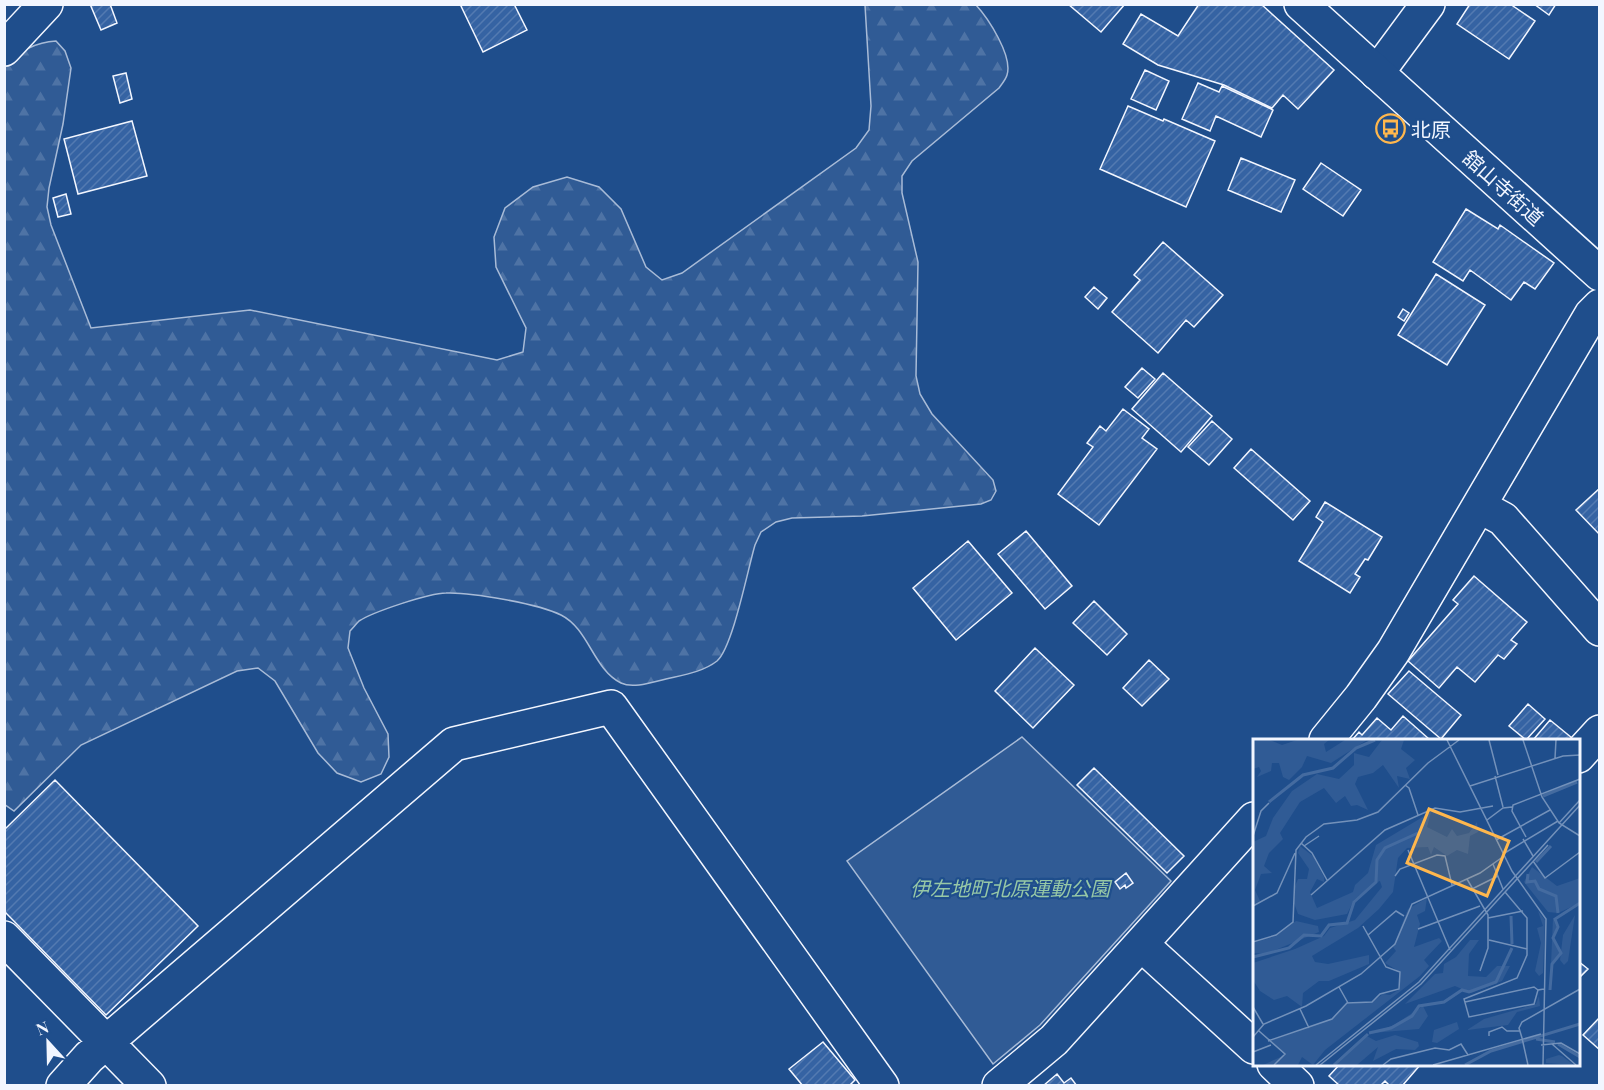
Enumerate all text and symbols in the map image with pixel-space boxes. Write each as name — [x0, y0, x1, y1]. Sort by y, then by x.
bus stop icon: 北原 — [1374, 112, 1406, 144]
place label: 北原 — [1411, 115, 1451, 142]
street label: 舘山寺街道 — [1458, 144, 1550, 230]
inset map — [1253, 739, 1580, 1066]
park label: 伊左地町北原運動公園 — [910, 874, 1113, 901]
north arrow — [18, 1012, 78, 1072]
text: N — [33, 1016, 52, 1040]

